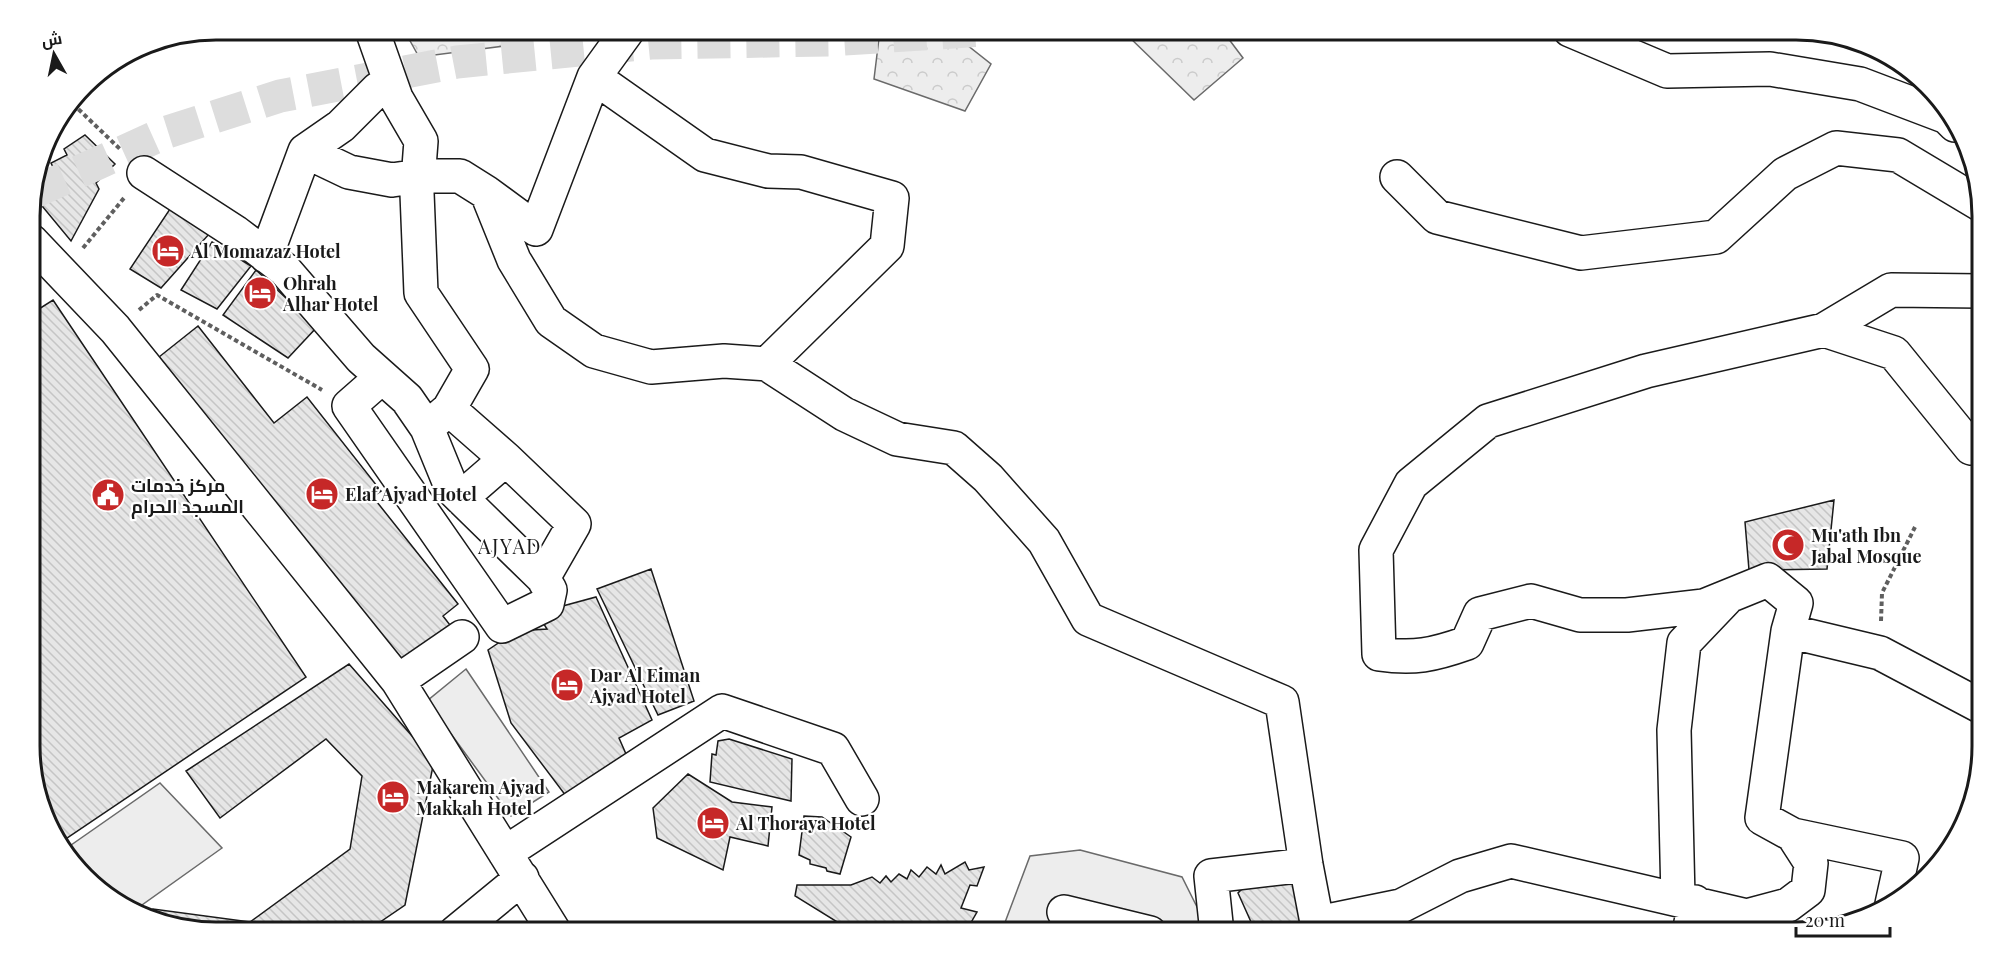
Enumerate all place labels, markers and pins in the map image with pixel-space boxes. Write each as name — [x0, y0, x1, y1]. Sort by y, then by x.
hotel icon: Al Momazaz Hotel — [150, 233, 186, 269]
place label: Al Momazaz Hotel — [190, 239, 341, 263]
place label: Ohrah Alhar Hotel — [282, 271, 379, 316]
hotel icon: Ohrah Alhar Hotel — [242, 275, 278, 311]
place label: مركز خدمات المسجد الحرام — [131, 473, 244, 519]
hotel icon: Elaf Ajyad Hotel — [304, 476, 340, 512]
public building icon: مركز خدمات المسجد الحرام — [90, 477, 126, 513]
place label: Elaf Ajyad Hotel — [345, 482, 477, 506]
place label: Mu'ath Ibn Jabal Mosque — [1810, 523, 1922, 568]
mosque icon: Mu'ath Ibn Jabal Mosque — [1770, 527, 1806, 563]
place label: Dar Al Eiman Ajyad Hotel — [589, 663, 700, 708]
hotel icon: Dar Al Eiman Ajyad Hotel — [549, 667, 585, 703]
place label: Makarem Ajyad Makkah Hotel — [416, 775, 545, 820]
hotel icon: Makarem Ajyad Makkah Hotel — [375, 779, 411, 815]
hotel icon: Al Thoraya Hotel — [695, 805, 731, 841]
place label: Al Thoraya Hotel — [735, 811, 876, 835]

